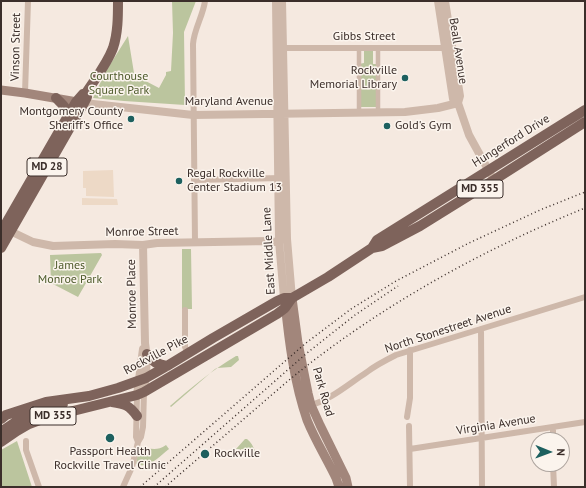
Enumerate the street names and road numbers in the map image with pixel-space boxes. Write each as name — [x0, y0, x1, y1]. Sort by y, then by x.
street label: Vinson Street — [8, 13, 24, 81]
street label: Beall Avenue — [446, 17, 470, 85]
street label: Gibbs Street — [333, 30, 395, 44]
street label: Maryland Avenue — [185, 95, 273, 109]
street label: Hungerford Drive — [470, 111, 552, 171]
road number: MD 28 — [27, 158, 67, 176]
road number: MD 355 — [457, 180, 503, 198]
street label: East Middle Lane — [260, 207, 278, 295]
street label: Monroe Street — [105, 224, 179, 240]
street label: Monroe Place — [124, 259, 140, 329]
street label: North Stonestreet Avenue — [383, 302, 513, 356]
street label: Rockville Pike — [121, 332, 191, 378]
street label: Park Road — [309, 366, 337, 418]
road number: MD 355 — [30, 407, 76, 425]
street label: Virginia Avenue — [455, 412, 537, 438]

